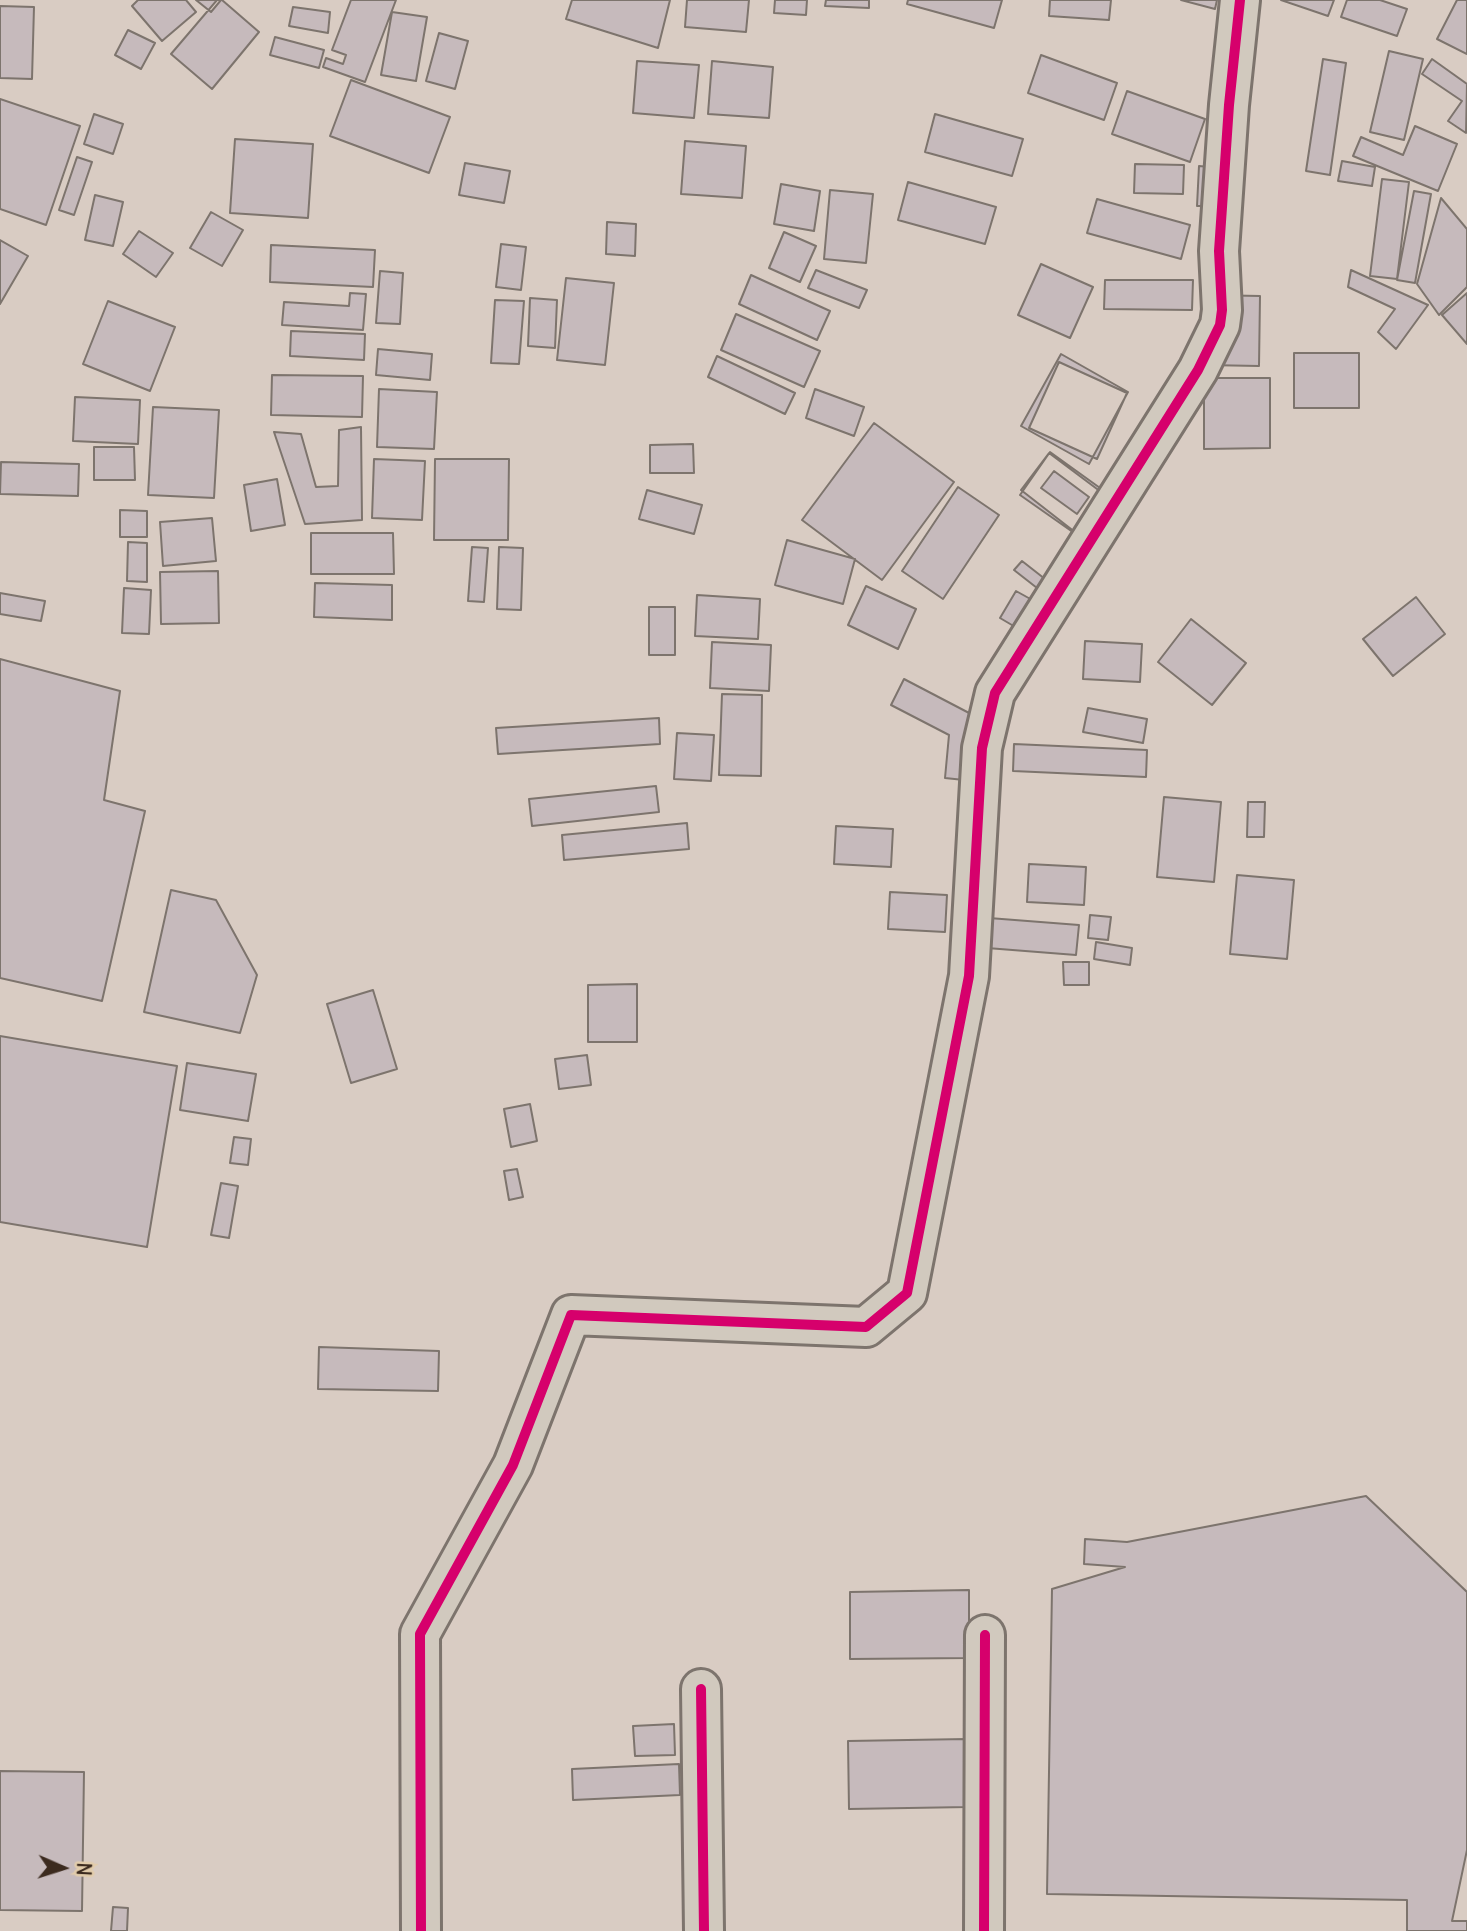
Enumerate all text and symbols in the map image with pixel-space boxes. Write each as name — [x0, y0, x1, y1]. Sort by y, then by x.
north arrow — [28, 1833, 98, 1903]
text: N — [72, 1862, 96, 1876]

